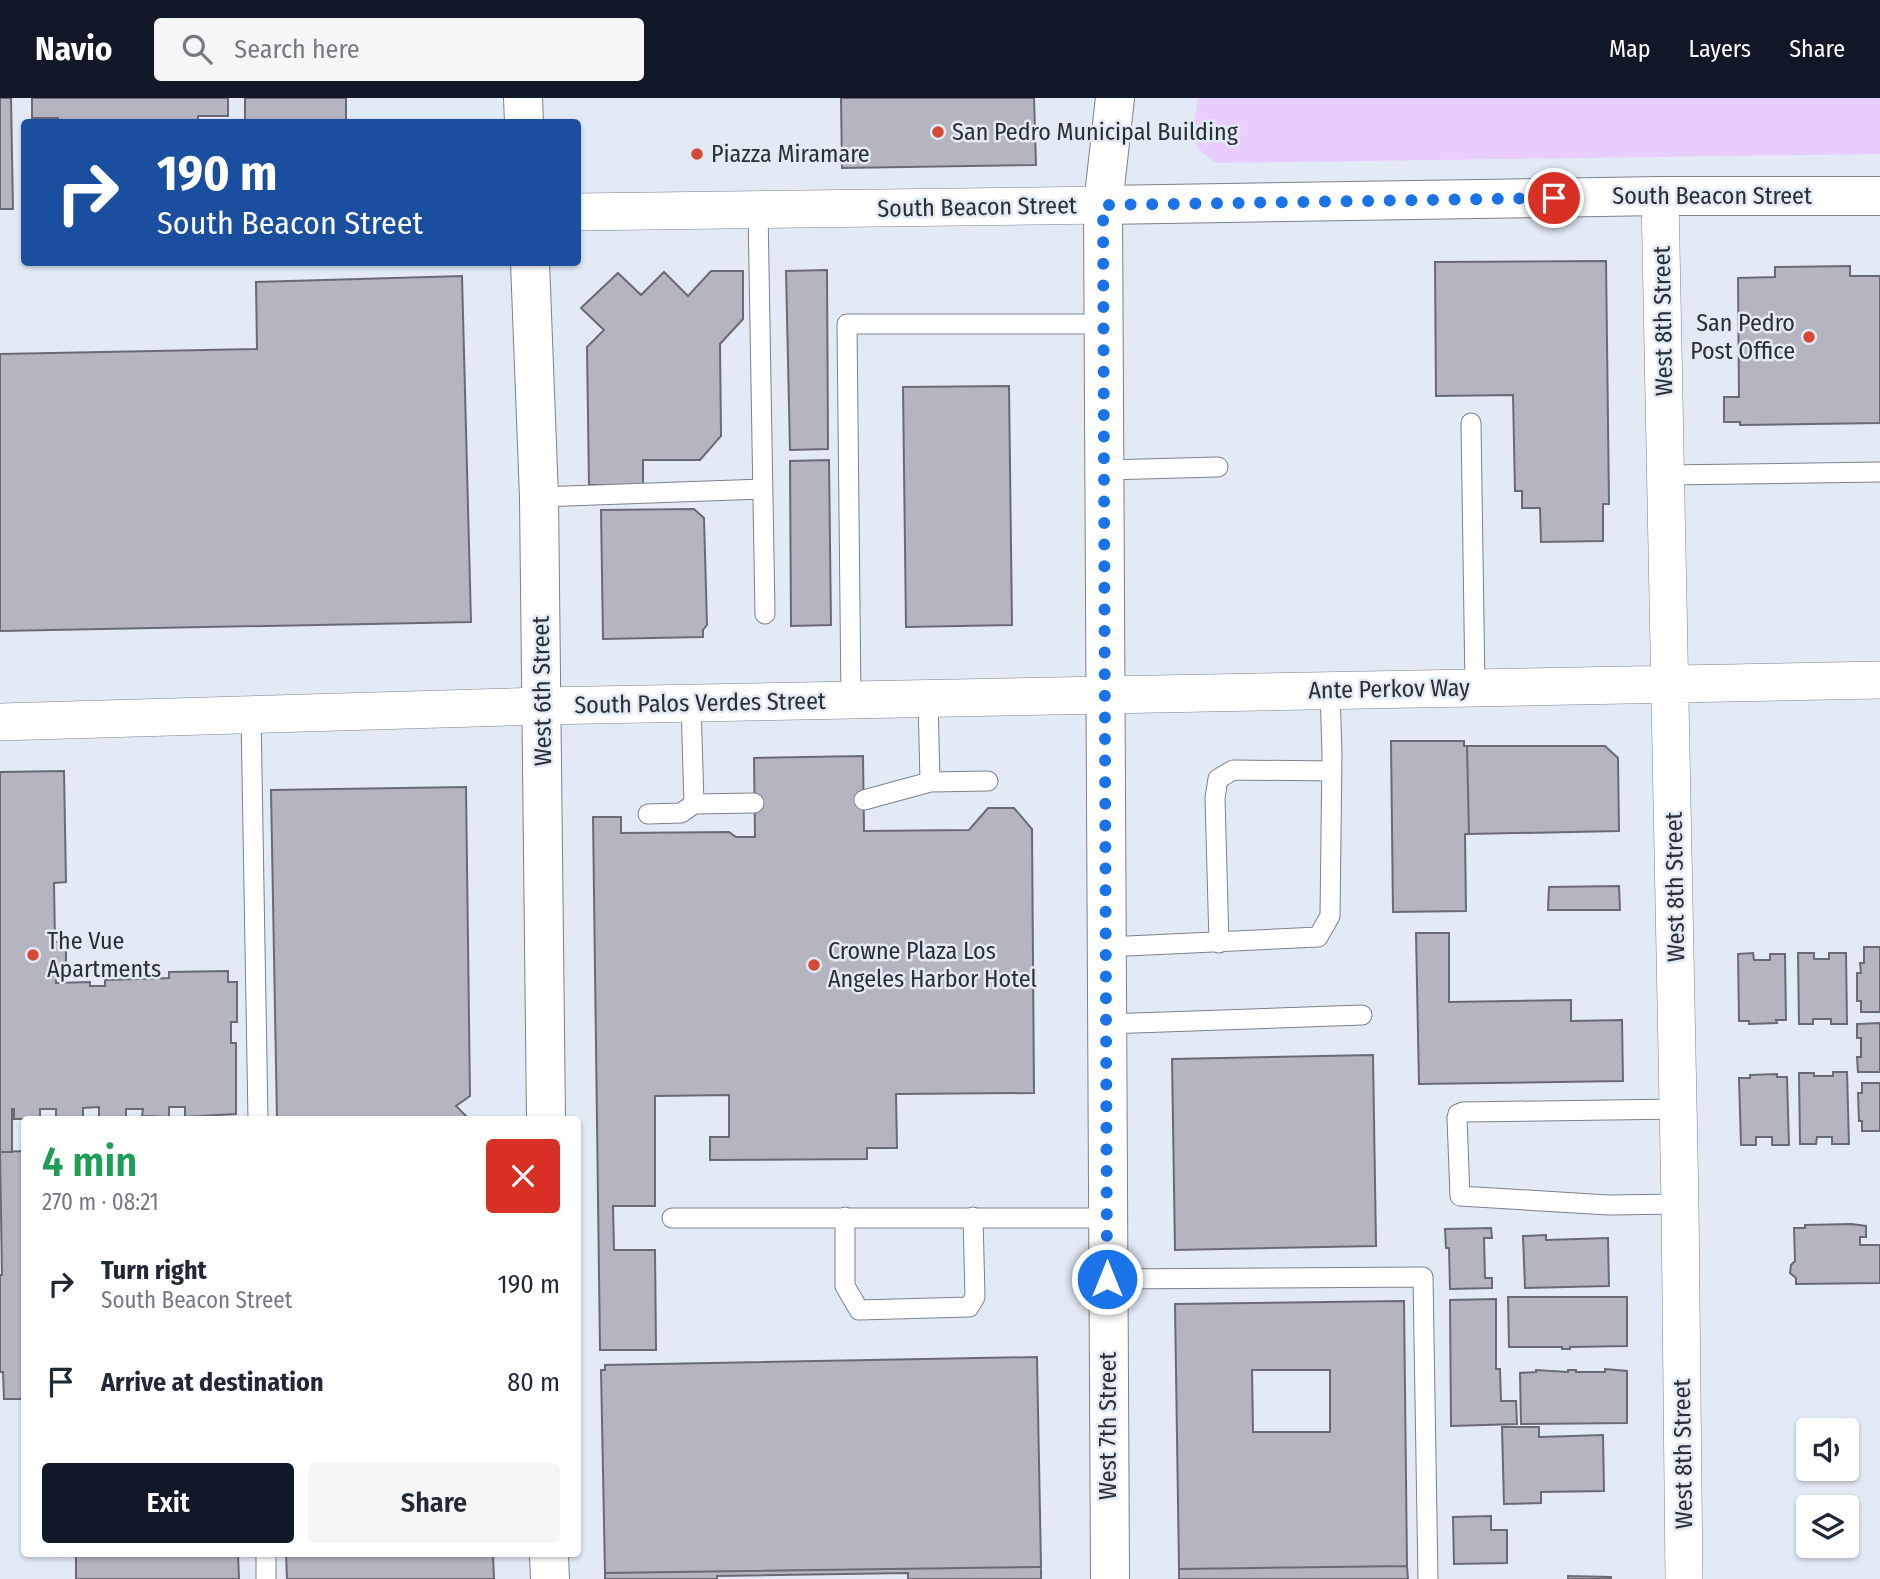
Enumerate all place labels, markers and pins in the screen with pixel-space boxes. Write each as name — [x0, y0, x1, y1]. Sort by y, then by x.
place label: San Pedro Municipal Building — [952, 118, 1239, 146]
marker: San Pedro Municipal Building — [930, 124, 946, 140]
place label: Piazza Miramare — [711, 140, 870, 168]
marker: Piazza Miramare — [689, 146, 705, 162]
pin — [1524, 168, 1584, 228]
place label: San Pedro Post Office — [1690, 309, 1795, 365]
marker: San Pedro Post Office — [1801, 329, 1817, 345]
place label: The Vue Apartments — [47, 927, 161, 983]
place label: Crowne Plaza Los Angeles Harbor Hotel — [828, 937, 1037, 993]
marker: The Vue Apartments — [25, 947, 41, 963]
marker: Crowne Plaza Los Angeles Harbor Hotel — [806, 957, 822, 973]

